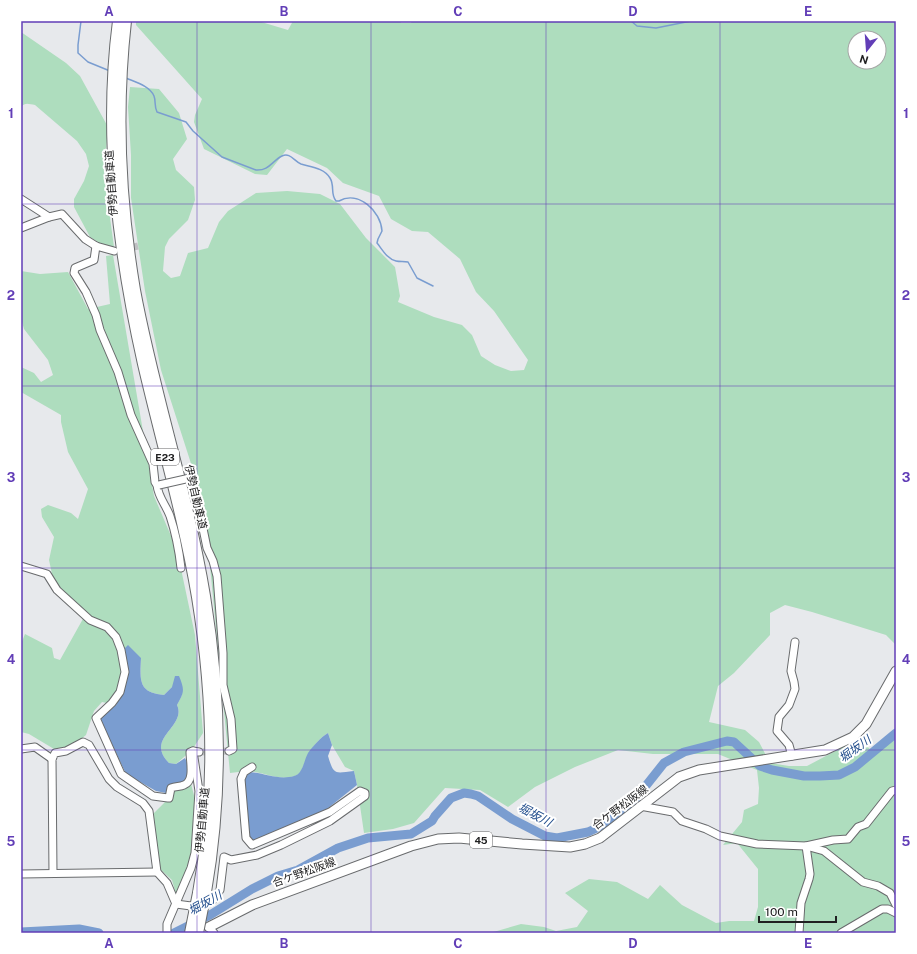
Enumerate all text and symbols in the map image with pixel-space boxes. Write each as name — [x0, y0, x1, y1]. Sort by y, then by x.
text: A — [104, 4, 114, 19]
text: B — [280, 4, 289, 19]
text: C — [453, 4, 463, 19]
text: D — [628, 4, 638, 19]
text: E — [804, 4, 812, 19]
north arrow — [847, 30, 887, 70]
text: N — [858, 53, 870, 67]
text: 1 — [8, 106, 14, 121]
text: 1 — [903, 106, 909, 121]
street label: 伊勢自動車道 — [103, 150, 119, 216]
text: 2 — [7, 288, 15, 303]
text: 2 — [902, 288, 910, 303]
road number: E23 — [151, 449, 179, 465]
street label: 伊勢自動車道 — [183, 463, 209, 531]
text: 3 — [7, 470, 16, 485]
text: 3 — [902, 470, 911, 485]
text: 4 — [7, 652, 16, 667]
text: 4 — [902, 652, 911, 667]
water label: 堀坂川 — [836, 732, 875, 765]
street label: 合ケ野松阪線 — [590, 782, 650, 832]
street label: 伊勢自動車道 — [193, 787, 211, 853]
water label: 堀坂川 — [516, 800, 556, 831]
road number: 45 — [470, 832, 492, 848]
text: 5 — [7, 834, 16, 849]
text: 5 — [902, 834, 911, 849]
street label: 合ケ野松阪線 — [271, 855, 337, 889]
water label: 堀坂川 — [186, 887, 226, 918]
scale bar — [759, 898, 836, 924]
text: 100 m — [765, 905, 798, 919]
text: A — [104, 936, 114, 951]
text: B — [280, 936, 289, 951]
text: C — [453, 936, 463, 951]
text: D — [628, 936, 638, 951]
text: E — [804, 936, 812, 951]

